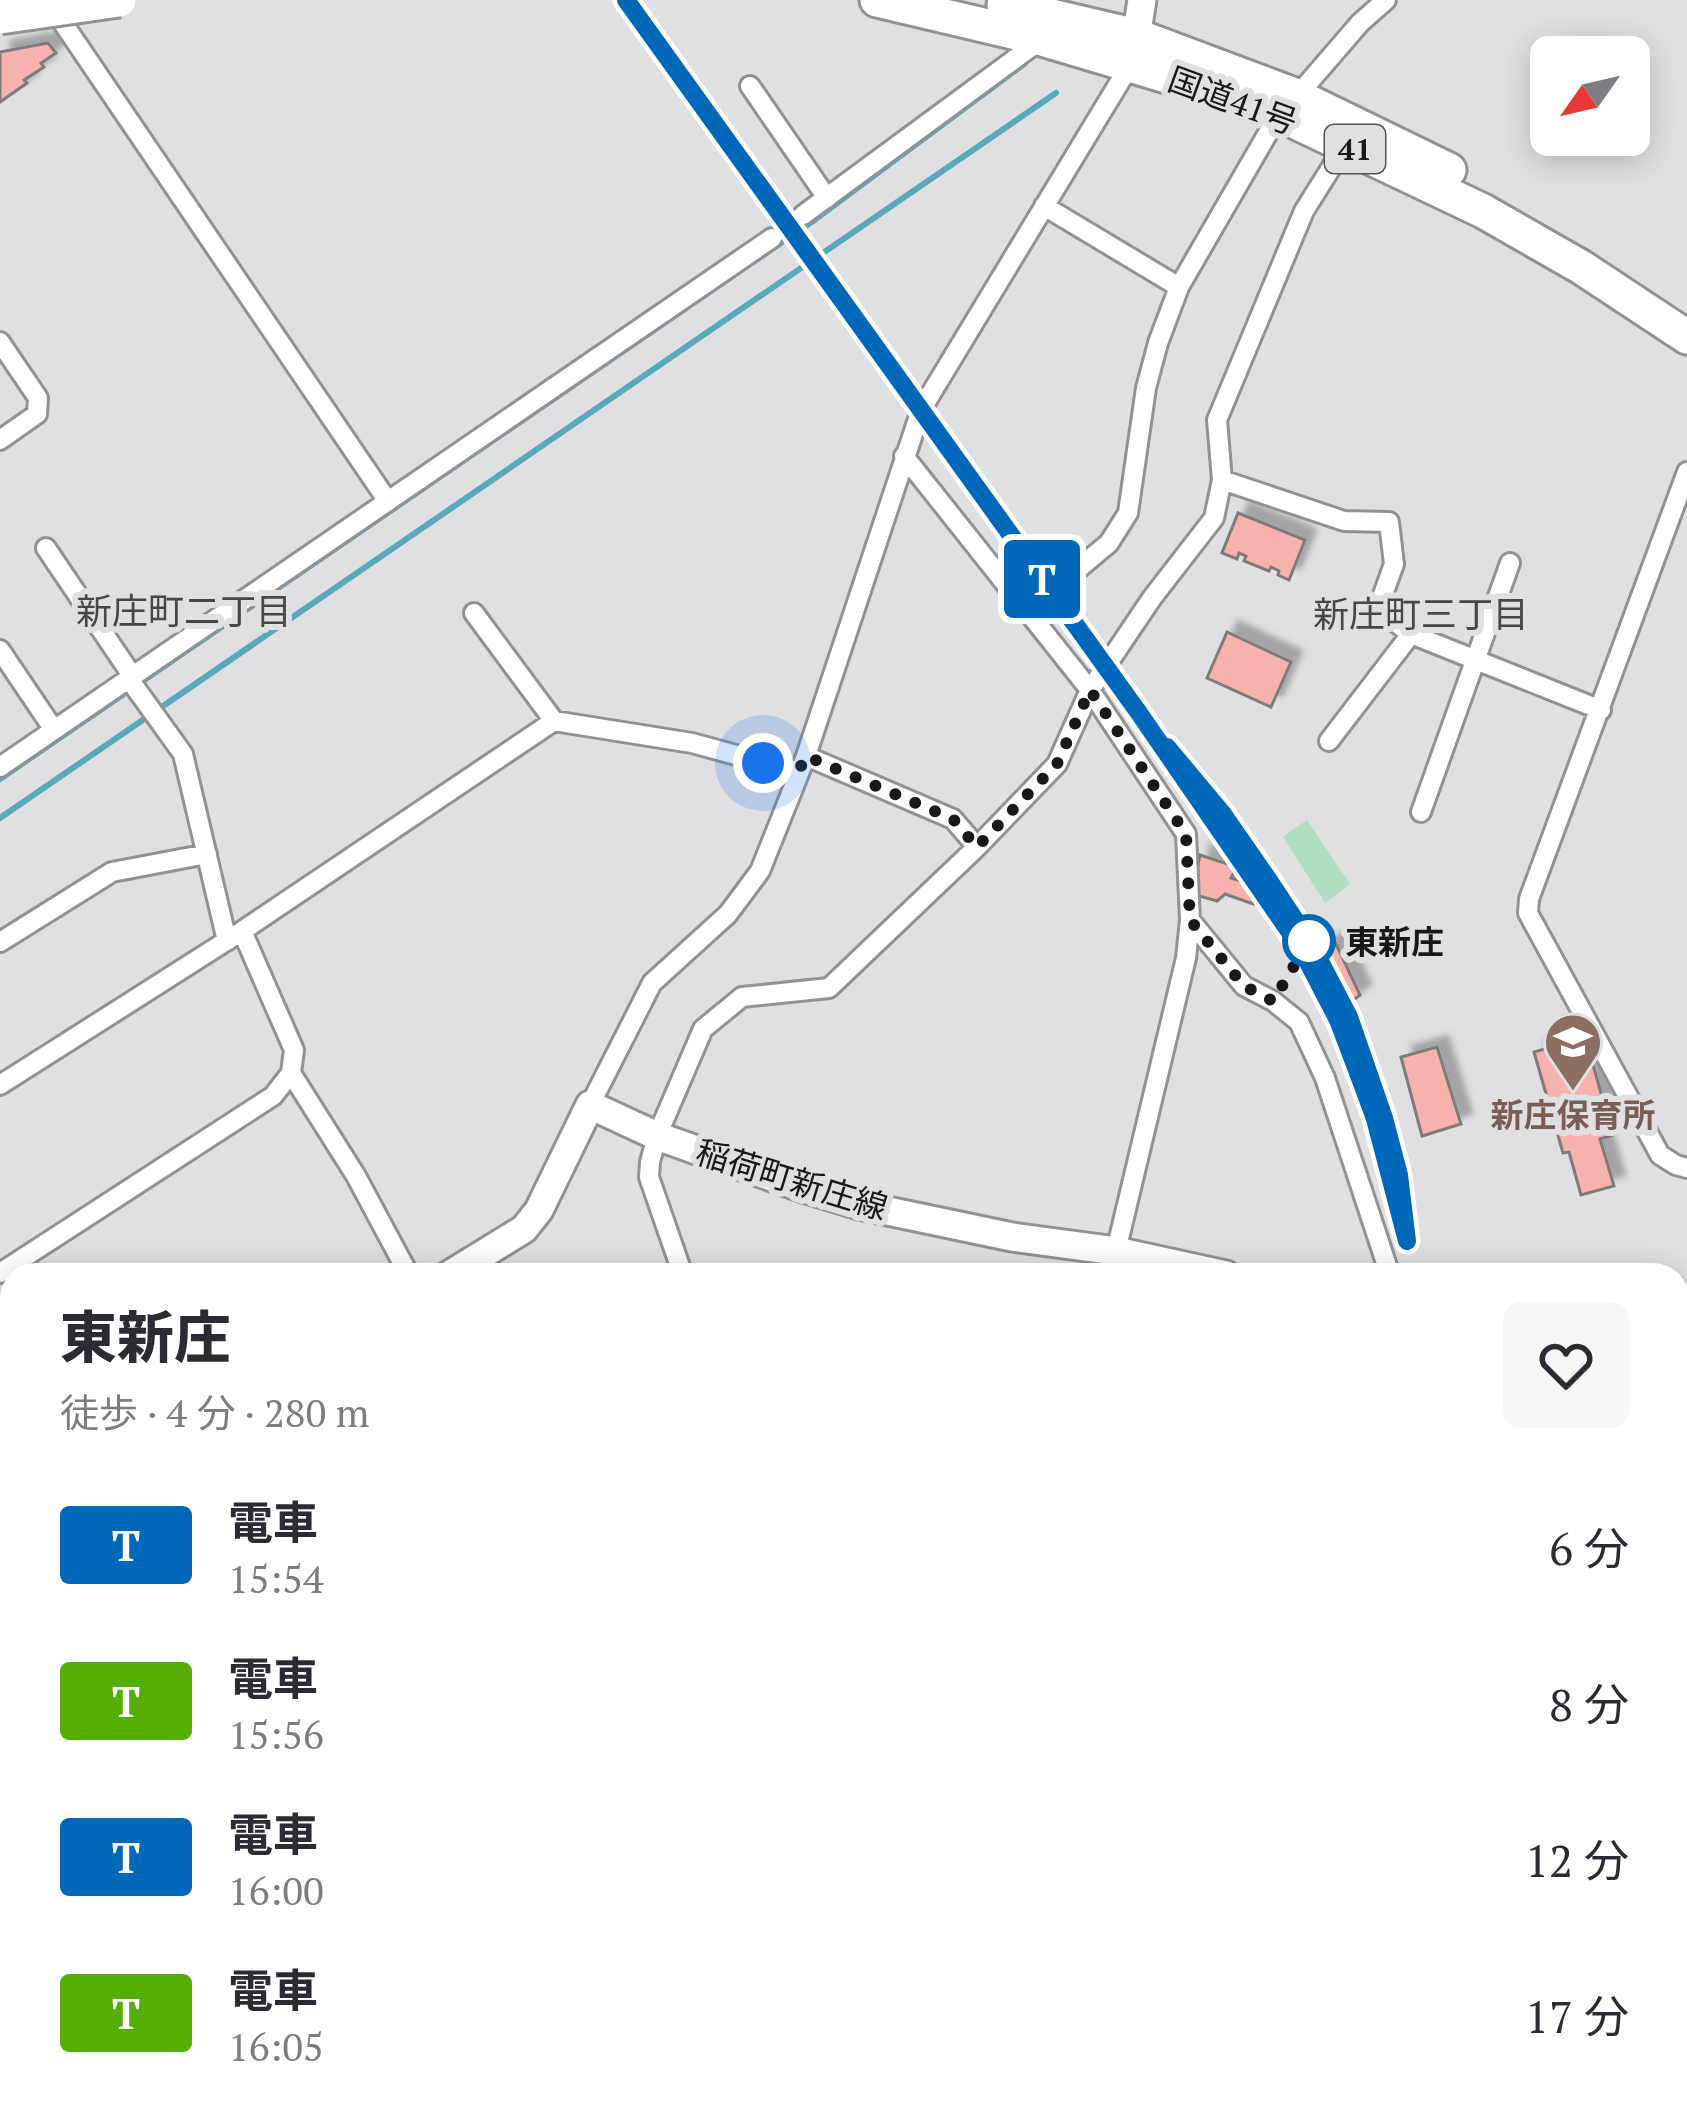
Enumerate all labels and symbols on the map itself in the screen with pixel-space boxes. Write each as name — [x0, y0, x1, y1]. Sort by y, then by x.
north arrow — [1530, 36, 1650, 156]
street label: 国道41号 — [1163, 57, 1303, 143]
road number: 41 — [1325, 125, 1385, 173]
line badge: T — [1003, 540, 1081, 618]
district label: 新庄町二丁目 — [76, 587, 292, 634]
district label: 新庄町三丁目 — [1313, 590, 1529, 637]
your location — [733, 733, 793, 793]
marker: 東新庄 — [1284, 916, 1334, 966]
place label: 東新庄 — [1345, 920, 1444, 963]
school or university icon: 新庄保育所 — [1542, 1011, 1604, 1093]
place label: 新庄保育所 — [1491, 1093, 1656, 1136]
street label: 稲荷町新庄線 — [691, 1129, 893, 1229]

